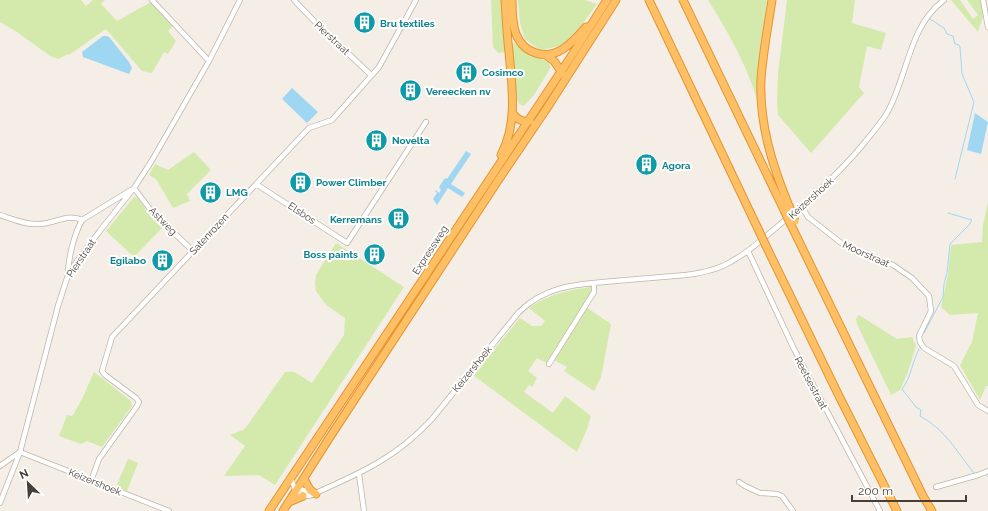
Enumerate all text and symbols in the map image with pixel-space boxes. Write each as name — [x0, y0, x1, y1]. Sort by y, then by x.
building icon: Bru textiles — [351, 10, 377, 36]
place label: Bru textiles — [380, 18, 435, 29]
street label: Pierstraat — [312, 19, 352, 57]
building icon: Cosimco — [453, 59, 479, 85]
place label: Cosimco — [482, 67, 523, 78]
building icon: Vereecken nv — [398, 78, 424, 104]
place label: Vereecken nv — [426, 86, 491, 97]
building icon: Novelta — [363, 127, 389, 153]
place label: Novelta — [392, 135, 430, 146]
building icon: Agora — [634, 152, 660, 178]
place label: Agora — [662, 160, 691, 171]
building icon: Power Climber — [288, 169, 314, 195]
street label: Keizershoek — [786, 175, 836, 221]
place label: Power Climber — [316, 177, 386, 188]
building icon: LMG — [197, 179, 223, 205]
place label: LMG — [226, 187, 248, 198]
street label: Elsbos — [286, 200, 318, 226]
street label: Astweg — [147, 205, 179, 237]
building icon: Kerremans — [385, 206, 411, 232]
street label: Satenrozen — [187, 211, 231, 257]
place label: Kerremans — [330, 214, 382, 225]
street label: Expressweg — [410, 223, 450, 277]
street label: Pierstraat — [64, 236, 98, 279]
street label: Moorstraat — [841, 239, 892, 269]
building icon: Boss paints — [361, 241, 387, 267]
building icon: Egilabo — [149, 247, 175, 273]
place label: Boss paints — [303, 249, 358, 260]
place label: Egilabo — [110, 255, 146, 266]
street label: Keizershoek — [450, 343, 494, 394]
street label: Reetsestraat — [793, 355, 830, 412]
north arrow — [8, 463, 48, 503]
street label: Keizershoek — [67, 466, 124, 498]
text: N — [17, 467, 31, 482]
scale bar — [852, 477, 966, 503]
text: 200 m — [858, 484, 893, 498]

